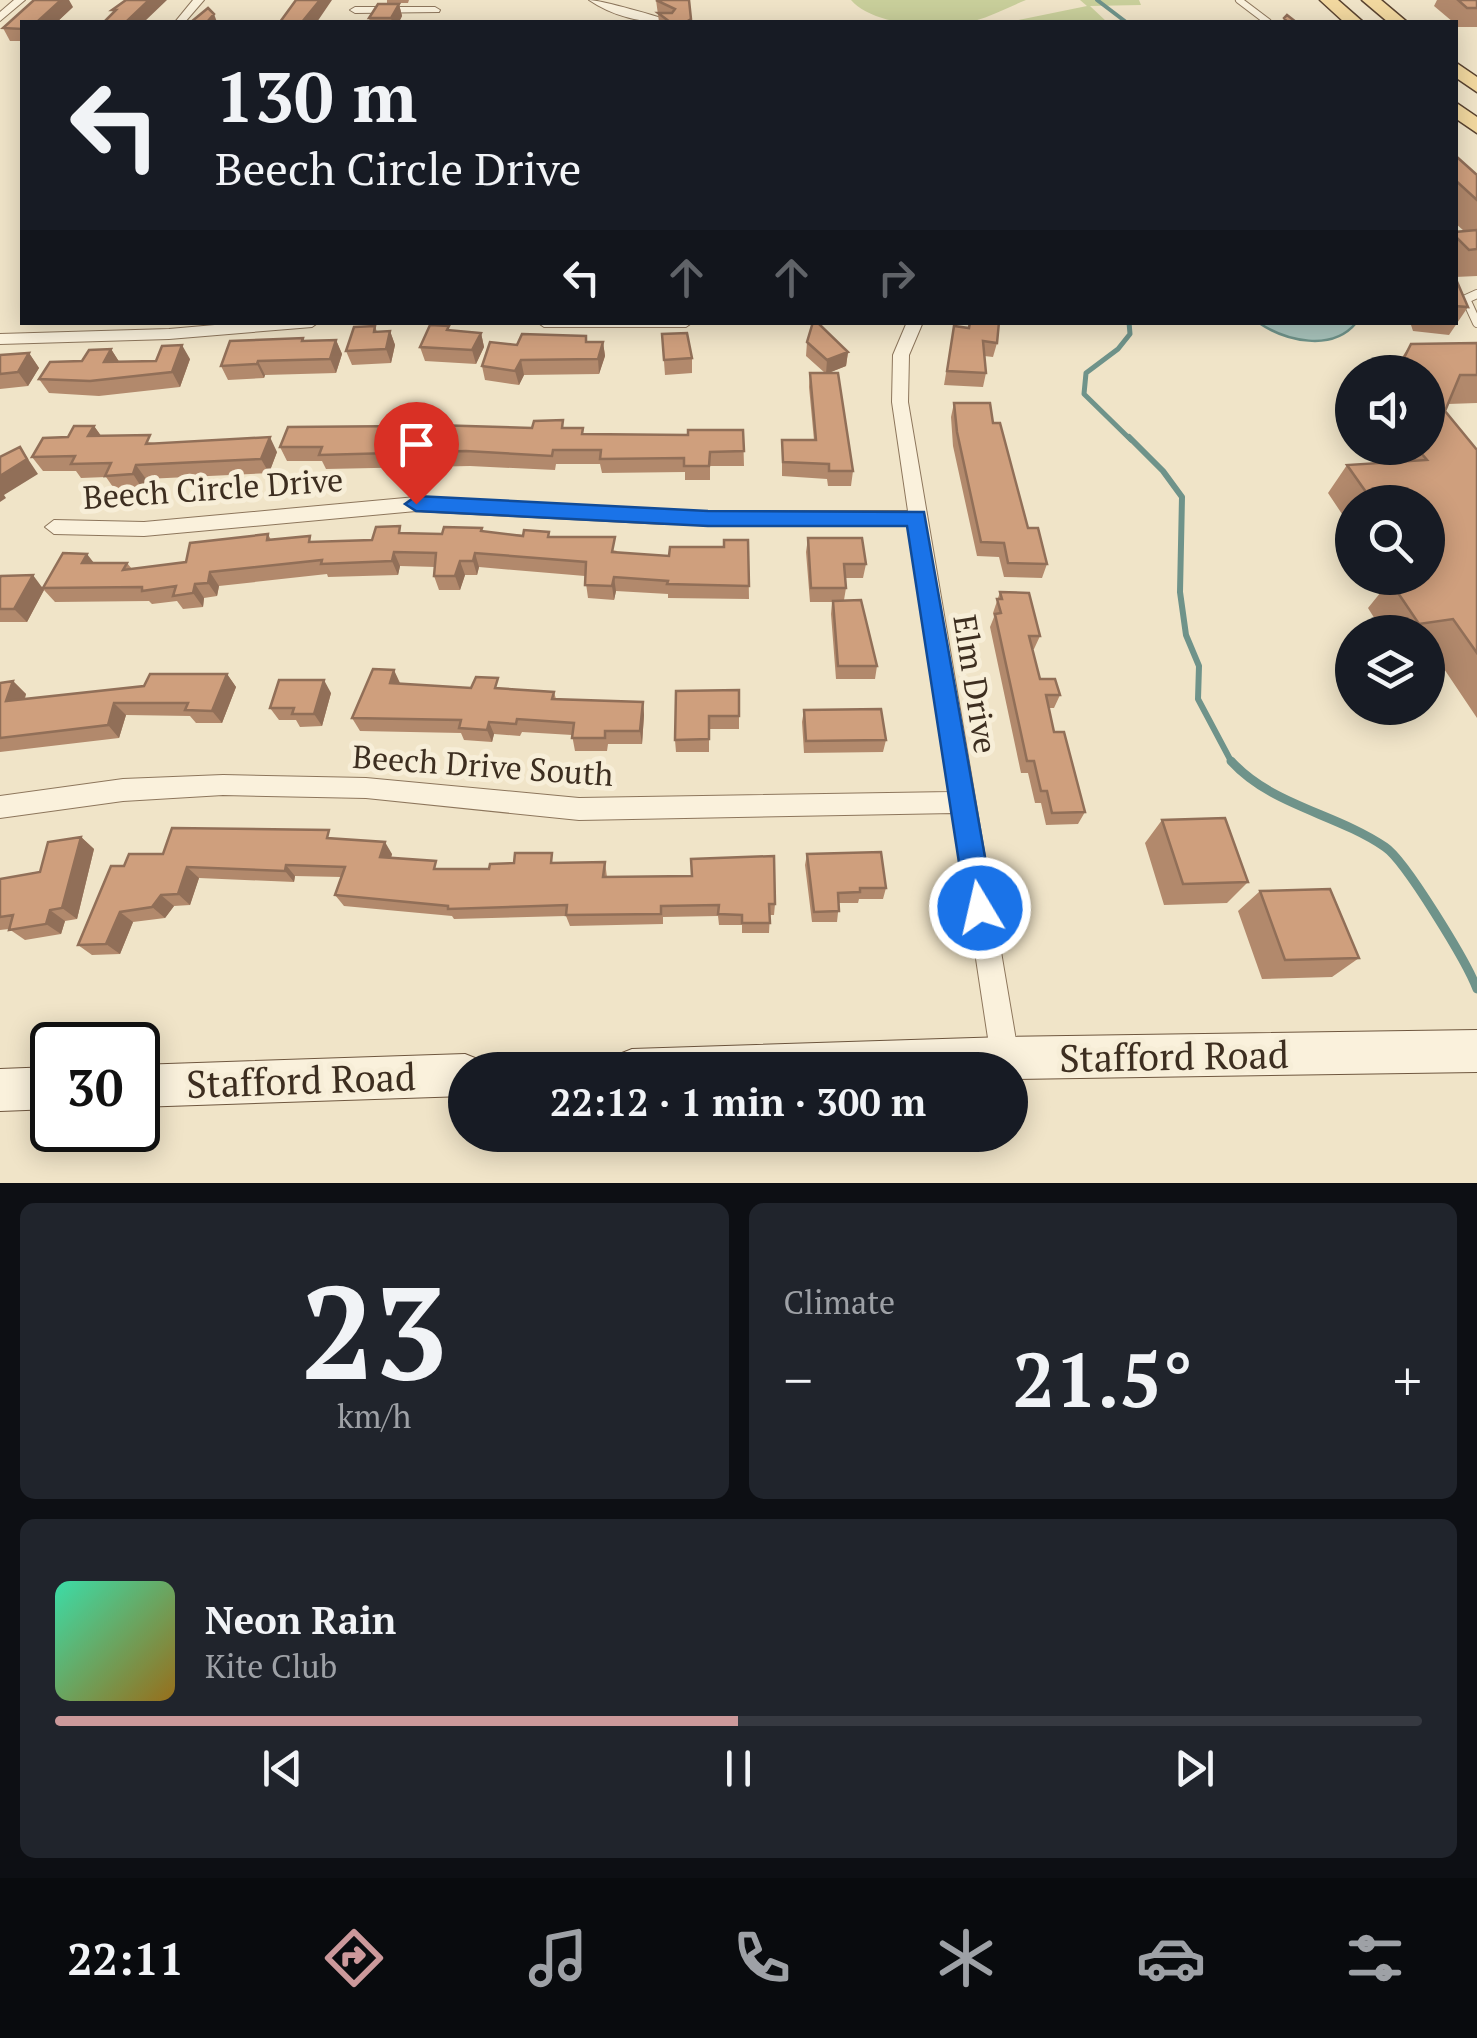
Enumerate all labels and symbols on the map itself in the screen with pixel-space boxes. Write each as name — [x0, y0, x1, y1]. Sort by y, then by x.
pin — [374, 402, 459, 505]
street label: Beech Circle Drive — [82, 458, 344, 518]
street label: Elm Drive — [944, 612, 1008, 756]
street label: Beech Drive South — [351, 735, 615, 795]
position arrow — [928, 856, 1032, 960]
speed limit sign: 30 — [30, 1022, 160, 1152]
street label: Stafford Road — [1059, 1029, 1289, 1083]
street label: Stafford Road — [185, 1051, 417, 1109]

